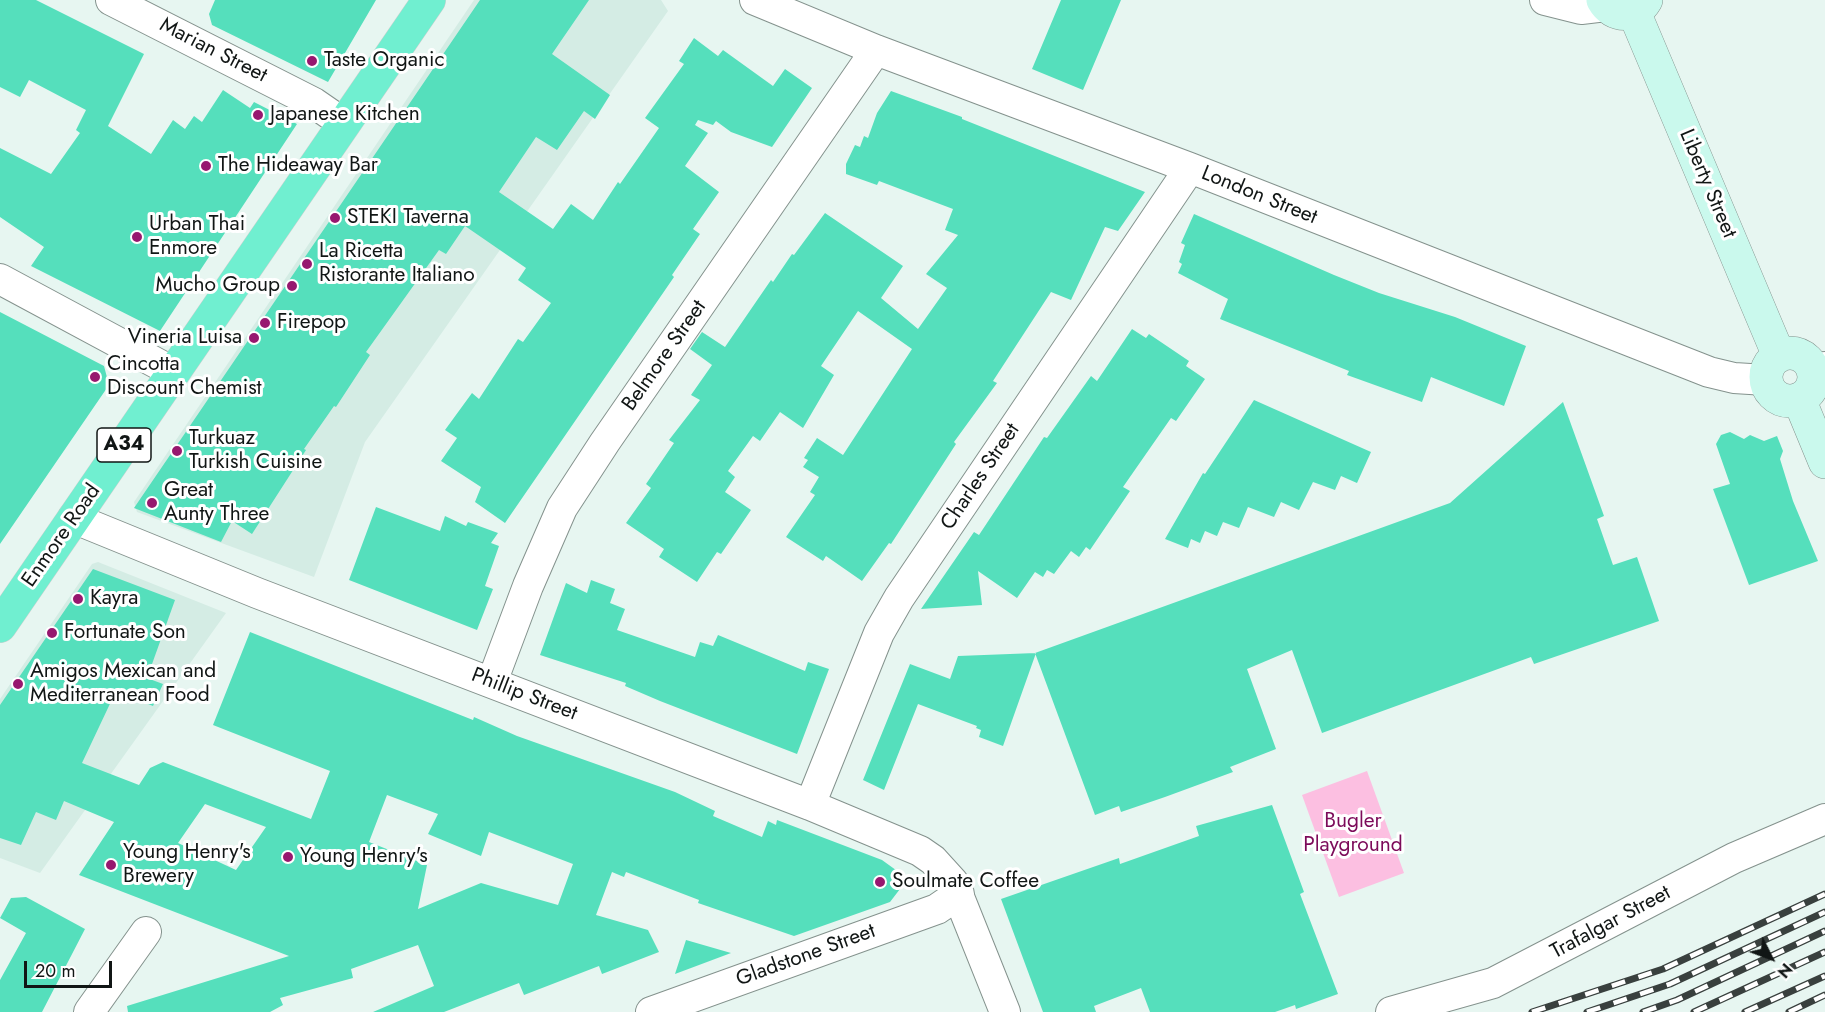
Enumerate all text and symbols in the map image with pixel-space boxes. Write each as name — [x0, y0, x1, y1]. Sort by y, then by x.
street label: Marian Street — [155, 13, 271, 89]
place label: Taste Organic — [324, 48, 444, 74]
marker: Taste Organic — [305, 54, 319, 68]
place label: Japanese Kitchen — [270, 102, 420, 128]
marker: Japanese Kitchen — [251, 108, 265, 122]
street label: Liberty Street — [1673, 126, 1741, 242]
place label: The Hideaway Bar — [218, 153, 378, 179]
marker: The Hideaway Bar — [199, 159, 213, 173]
street label: London Street — [1197, 161, 1321, 231]
place label: STEKI Taverna — [347, 205, 469, 231]
marker: STEKI Taverna — [328, 211, 342, 225]
place label: Urban Thai Enmore — [149, 212, 245, 262]
marker: Urban Thai Enmore — [130, 230, 144, 244]
place label: La Ricetta Ristorante Italiano — [319, 239, 475, 289]
marker: La Ricetta Ristorante Italiano — [300, 257, 314, 271]
place label: Mucho Group — [156, 273, 280, 299]
marker: Mucho Group — [285, 279, 299, 293]
street label: Belmore Street — [618, 296, 712, 416]
place label: Firepop — [277, 310, 346, 336]
marker: Firepop — [258, 316, 272, 330]
place label: Vineria Luisa — [128, 325, 242, 351]
marker: Vineria Luisa — [247, 331, 261, 345]
place label: Cincotta Discount Chemist — [107, 352, 262, 402]
marker: Cincotta Discount Chemist — [88, 370, 102, 384]
street label: Charles Street — [936, 419, 1026, 535]
place label: Turkuaz Turkish Cuisine — [189, 426, 322, 476]
road number: A34 — [97, 428, 151, 462]
marker: Turkuaz Turkish Cuisine — [170, 444, 184, 458]
place label: Great Aunty Three — [164, 478, 269, 528]
street label: Enmore Road — [17, 480, 107, 592]
marker: Great Aunty Three — [145, 496, 159, 510]
place label: Kayra — [90, 586, 138, 612]
marker: Kayra — [71, 592, 85, 606]
place label: Fortunate Son — [64, 620, 186, 646]
marker: Fortunate Son — [45, 626, 59, 640]
place label: Amigos Mexican and Mediterranean Food — [30, 659, 216, 709]
street label: Phillip Street — [467, 663, 581, 727]
marker: Amigos Mexican and Mediterranean Food — [11, 677, 25, 691]
park label: Bugler Playground — [1303, 809, 1403, 859]
place label: Young Henry's Brewery — [123, 840, 251, 890]
place label: Young Henry's — [300, 844, 428, 870]
marker: Young Henry's — [281, 850, 295, 864]
marker: Young Henry's Brewery — [104, 858, 118, 872]
place label: Soulmate Coffee — [892, 869, 1039, 895]
marker: Soulmate Coffee — [873, 875, 887, 889]
street label: Trafalgar Street — [1547, 881, 1675, 965]
street label: Gladstone Street — [733, 919, 879, 993]
north arrow — [1741, 928, 1801, 988]
scale bar — [27, 949, 116, 987]
text: 20 m — [35, 958, 75, 984]
text: N — [1772, 958, 1798, 983]

